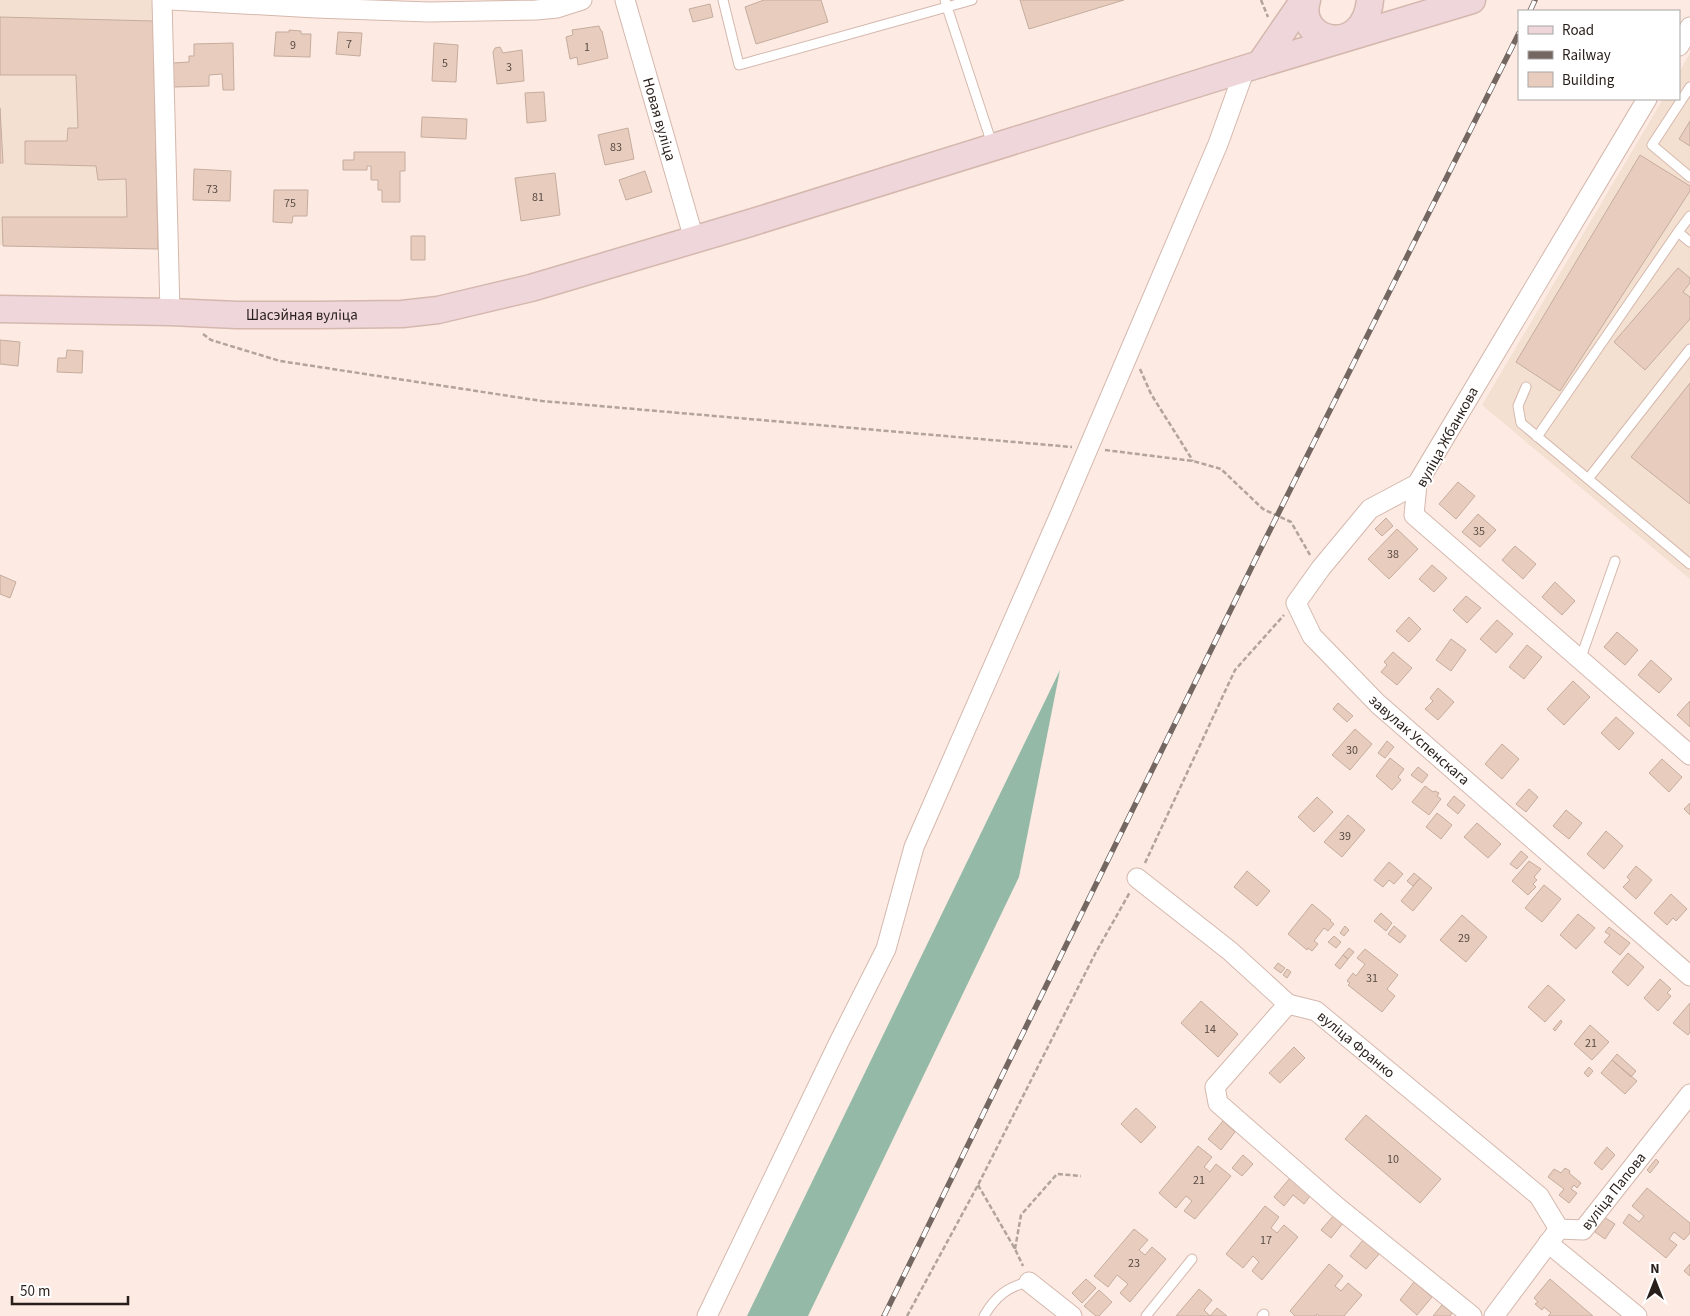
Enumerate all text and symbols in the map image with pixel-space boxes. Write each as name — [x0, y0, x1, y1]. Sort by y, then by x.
legend — [1518, 10, 1680, 100]
text: Road — [1562, 20, 1594, 41]
house number: 7 — [346, 36, 352, 53]
house number: 9 — [290, 37, 296, 54]
house number: 1 — [584, 39, 590, 56]
text: Railway — [1562, 45, 1611, 66]
house number: 5 — [442, 55, 448, 72]
house number: 3 — [506, 59, 512, 76]
text: Building — [1562, 70, 1615, 91]
street label: Новая вуліца — [637, 75, 681, 164]
house number: 83 — [610, 139, 622, 156]
house number: 73 — [206, 181, 218, 198]
house number: 81 — [532, 189, 544, 206]
house number: 75 — [284, 195, 296, 212]
street label: Шасэйная вуліца — [246, 305, 358, 326]
street label: вуліца Жбанкова — [1411, 383, 1484, 491]
house number: 35 — [1473, 523, 1485, 540]
house number: 38 — [1387, 546, 1399, 563]
street label: завулак Успенскага — [1364, 690, 1474, 790]
house number: 30 — [1346, 742, 1358, 759]
house number: 39 — [1339, 828, 1351, 845]
house number: 29 — [1458, 930, 1470, 947]
house number: 31 — [1366, 970, 1378, 987]
street label: вуліца Франко — [1312, 1006, 1399, 1083]
house number: 14 — [1204, 1021, 1216, 1038]
house number: 21 — [1585, 1035, 1597, 1052]
street label: вуліца Папова — [1577, 1148, 1651, 1235]
house number: 10 — [1387, 1151, 1399, 1168]
house number: 21 — [1193, 1172, 1205, 1189]
house number: 17 — [1260, 1232, 1272, 1249]
house number: 23 — [1128, 1255, 1140, 1272]
north arrow — [1630, 1256, 1680, 1306]
text: N — [1650, 1259, 1660, 1279]
scale bar — [12, 1274, 129, 1306]
text: 50 m — [20, 1281, 50, 1302]

